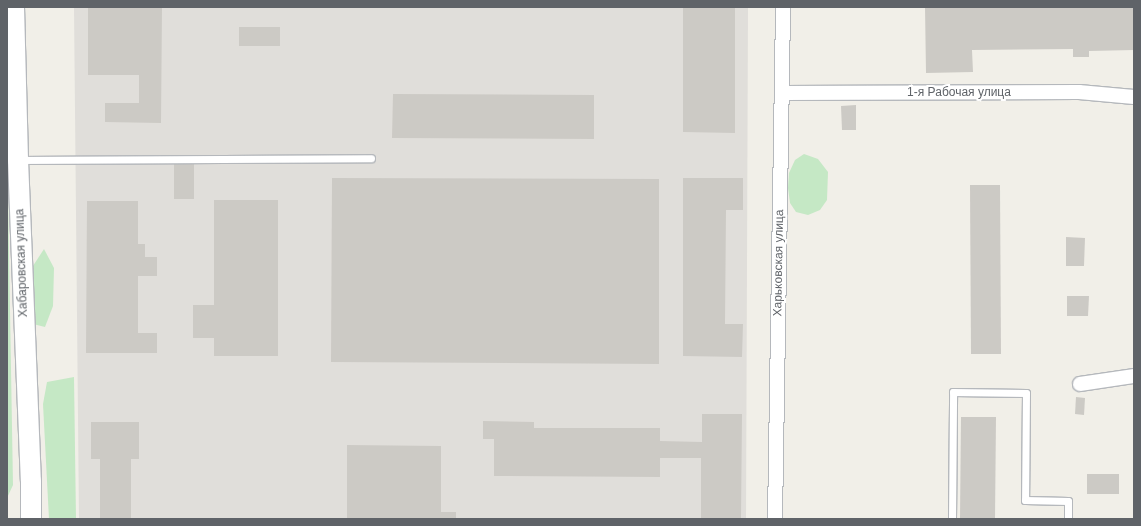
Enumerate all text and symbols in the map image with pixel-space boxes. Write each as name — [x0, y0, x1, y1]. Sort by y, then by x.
street label: 1-я Рабочая улица — [907, 86, 1011, 100]
street label: Хабаровская улица — [13, 209, 31, 317]
street label: Харьковская улица — [771, 209, 787, 317]

